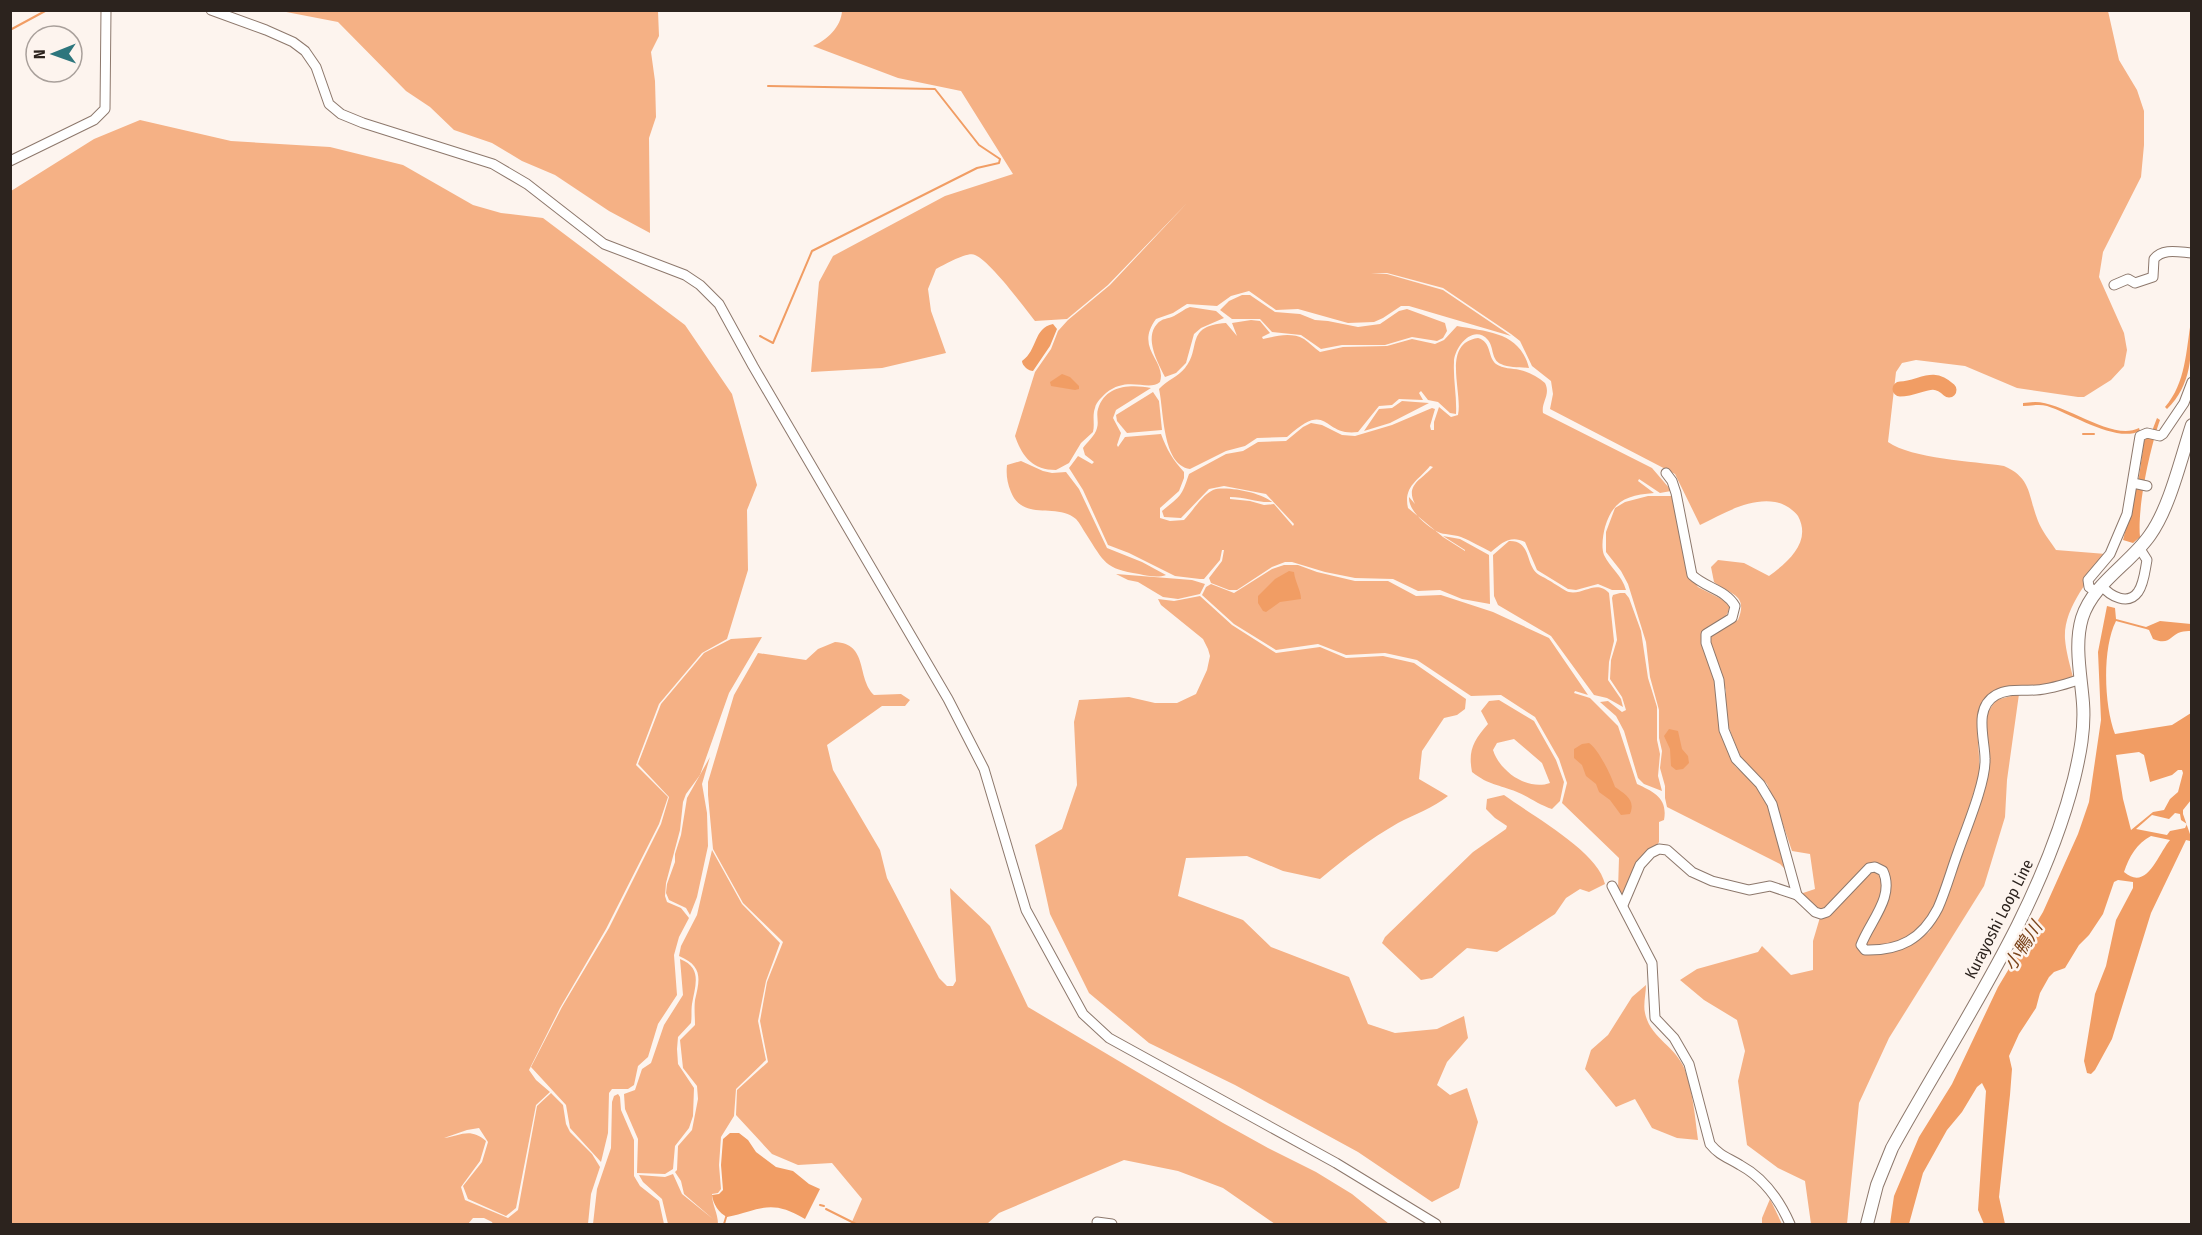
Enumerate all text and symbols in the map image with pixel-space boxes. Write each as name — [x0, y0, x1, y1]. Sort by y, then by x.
north arrow — [24, 24, 84, 84]
text: N — [30, 49, 49, 59]
street label: Kurayoshi Loop Line — [1961, 856, 2037, 982]
water label: 小鴨川 — [1999, 916, 2048, 975]

